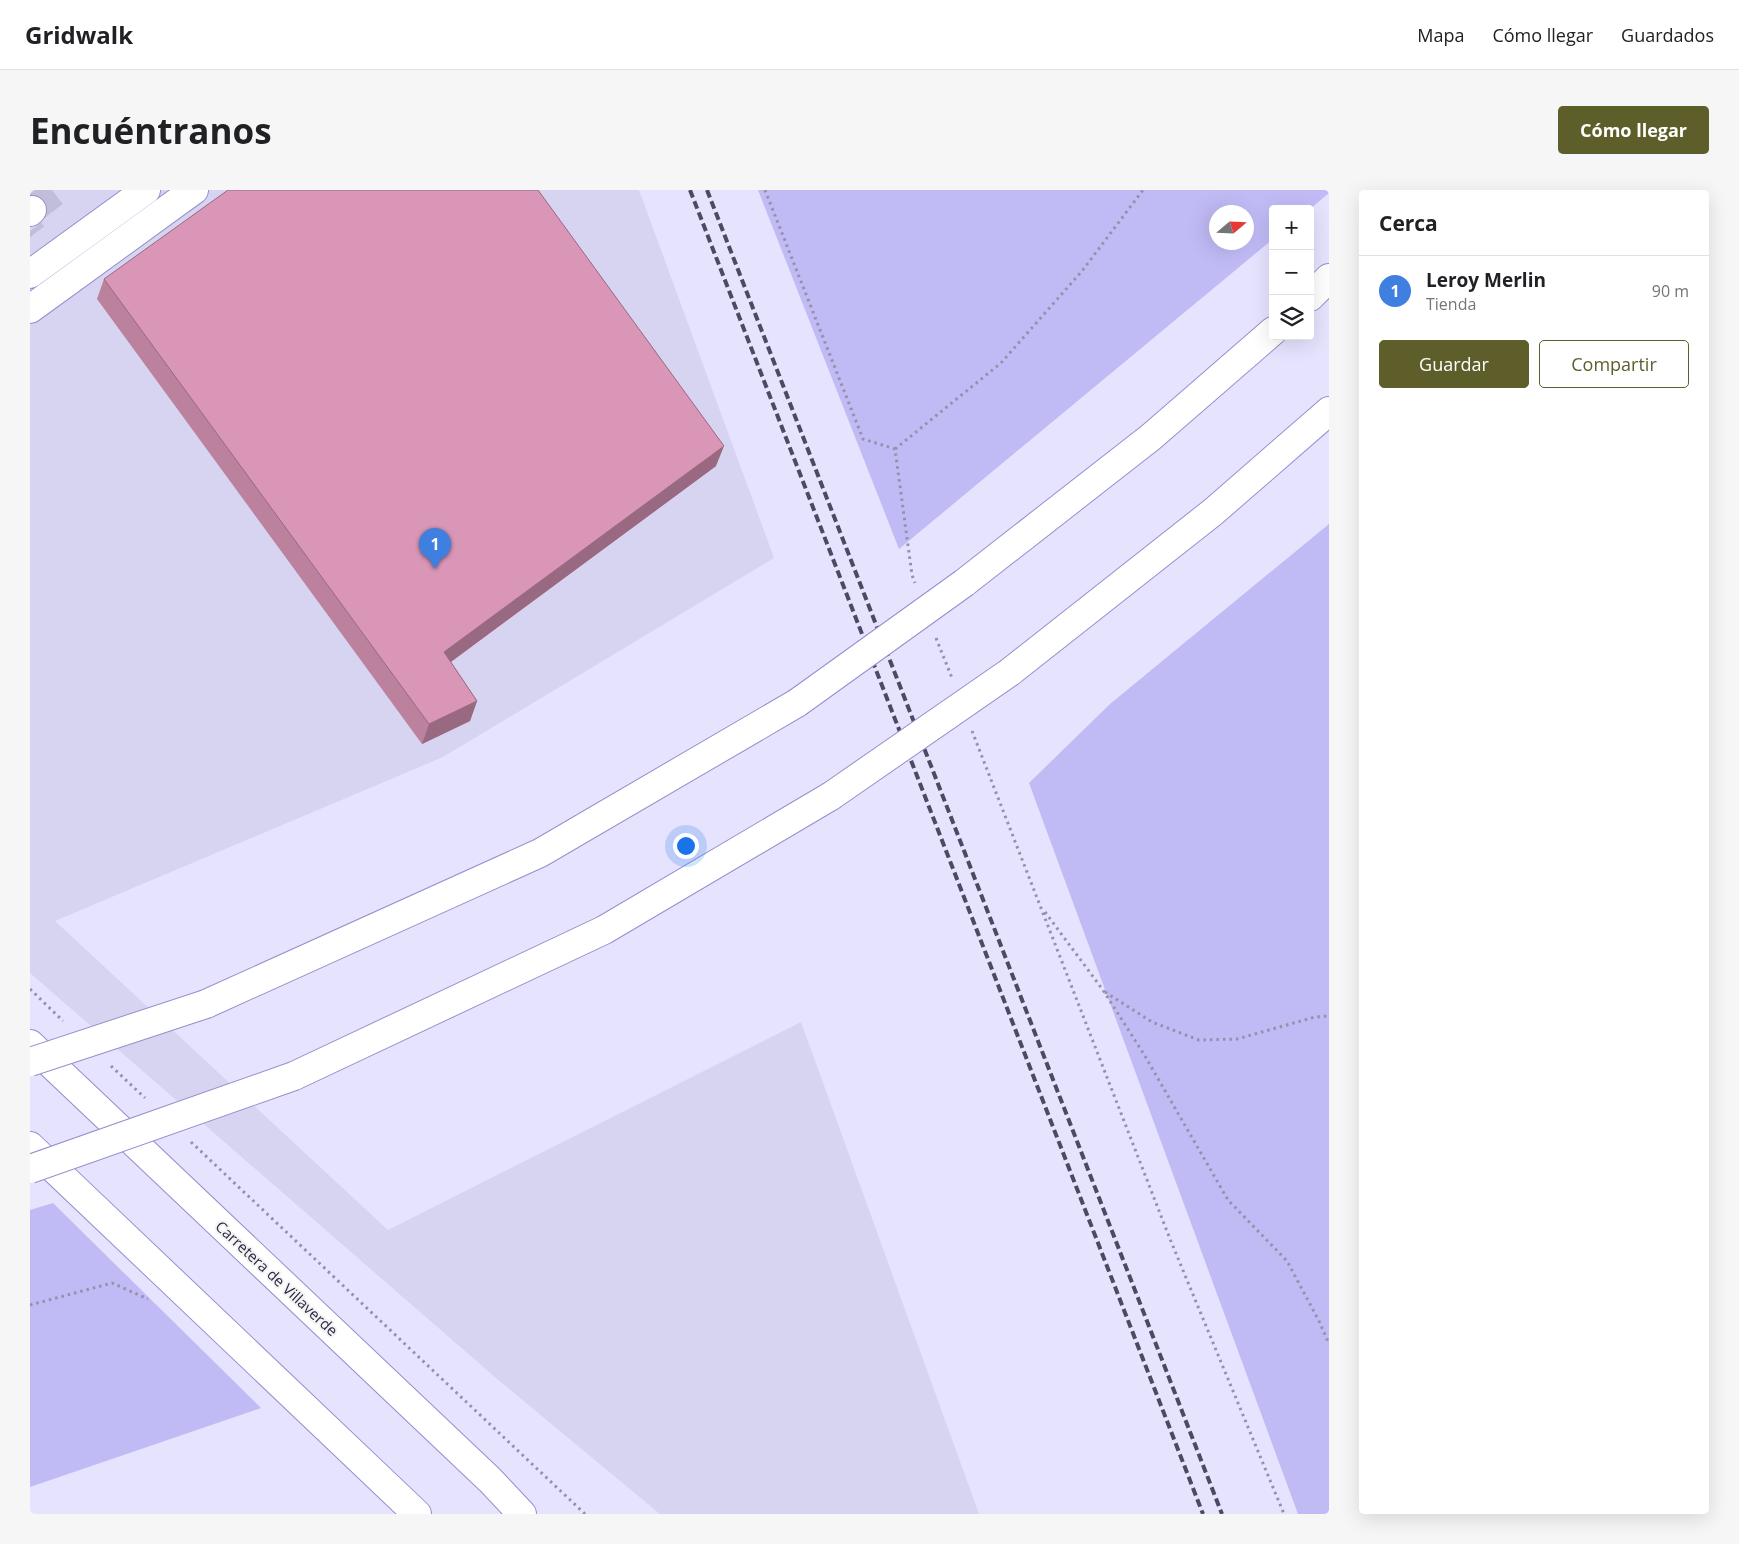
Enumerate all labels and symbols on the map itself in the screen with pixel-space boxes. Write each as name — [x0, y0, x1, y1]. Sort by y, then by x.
north arrow — [1209, 205, 1254, 250]
pin: 1 — [419, 528, 451, 569]
your location — [673, 833, 699, 859]
street label: Carretera de Villaverde — [212, 1216, 342, 1340]

